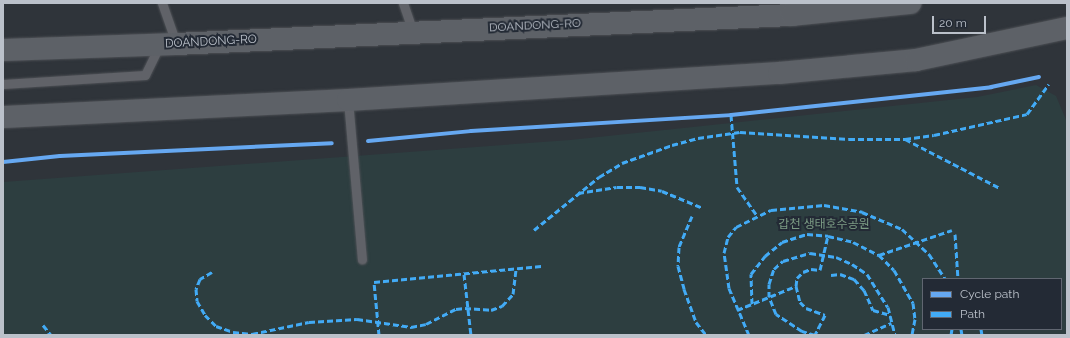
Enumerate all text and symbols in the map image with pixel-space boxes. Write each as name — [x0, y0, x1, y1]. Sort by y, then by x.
scale bar — [934, 8, 988, 34]
street label: DOANDONG-RO — [489, 16, 581, 36]
text: 20 m — [939, 16, 967, 30]
street label: DOANDONG-RO — [165, 32, 257, 52]
park label: 갑천 생태호수공원 — [778, 218, 870, 232]
legend — [922, 278, 1062, 330]
text: Cycle path — [960, 287, 1019, 301]
text: Path — [960, 307, 985, 321]

